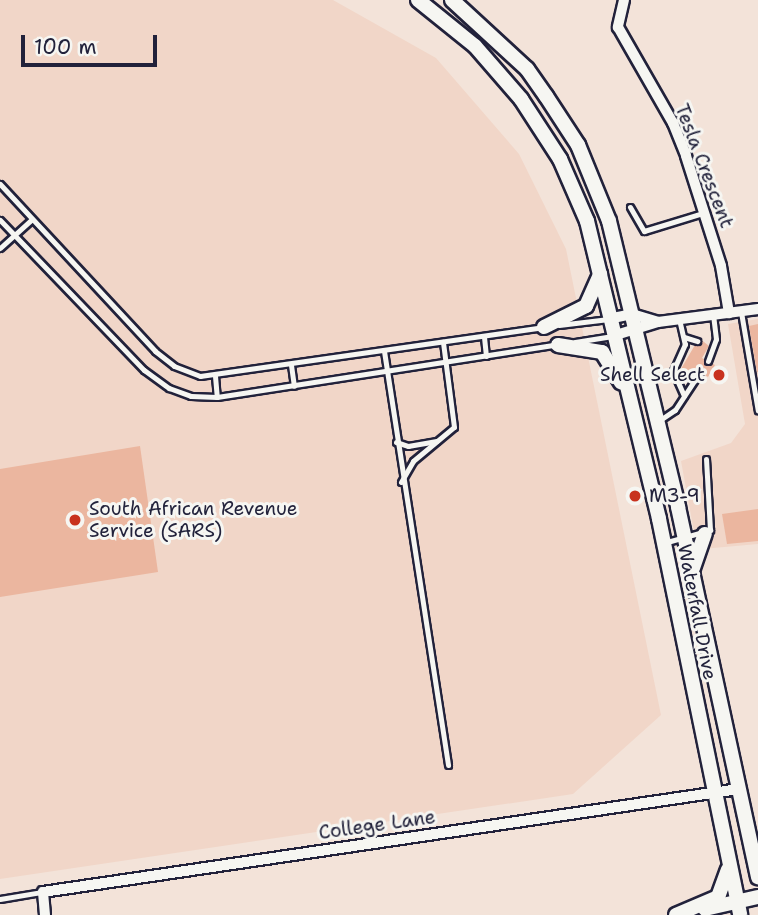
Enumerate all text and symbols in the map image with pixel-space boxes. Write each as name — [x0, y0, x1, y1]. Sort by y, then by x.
scale bar — [24, 21, 161, 65]
text: 100 m — [34, 33, 97, 61]
street label: Tesla Crescent — [670, 101, 738, 231]
place label: Shell Select — [600, 364, 705, 386]
marker: Shell Select — [711, 367, 727, 383]
place label: M3-9 — [649, 485, 700, 507]
marker: M3-9 — [627, 488, 643, 504]
place label: South African Revenue Service (SARS) — [89, 498, 298, 542]
marker: South African Revenue Service (SARS) — [67, 512, 83, 528]
street label: Waterfall Drive — [673, 542, 721, 682]
street label: College Lane — [317, 806, 437, 844]

